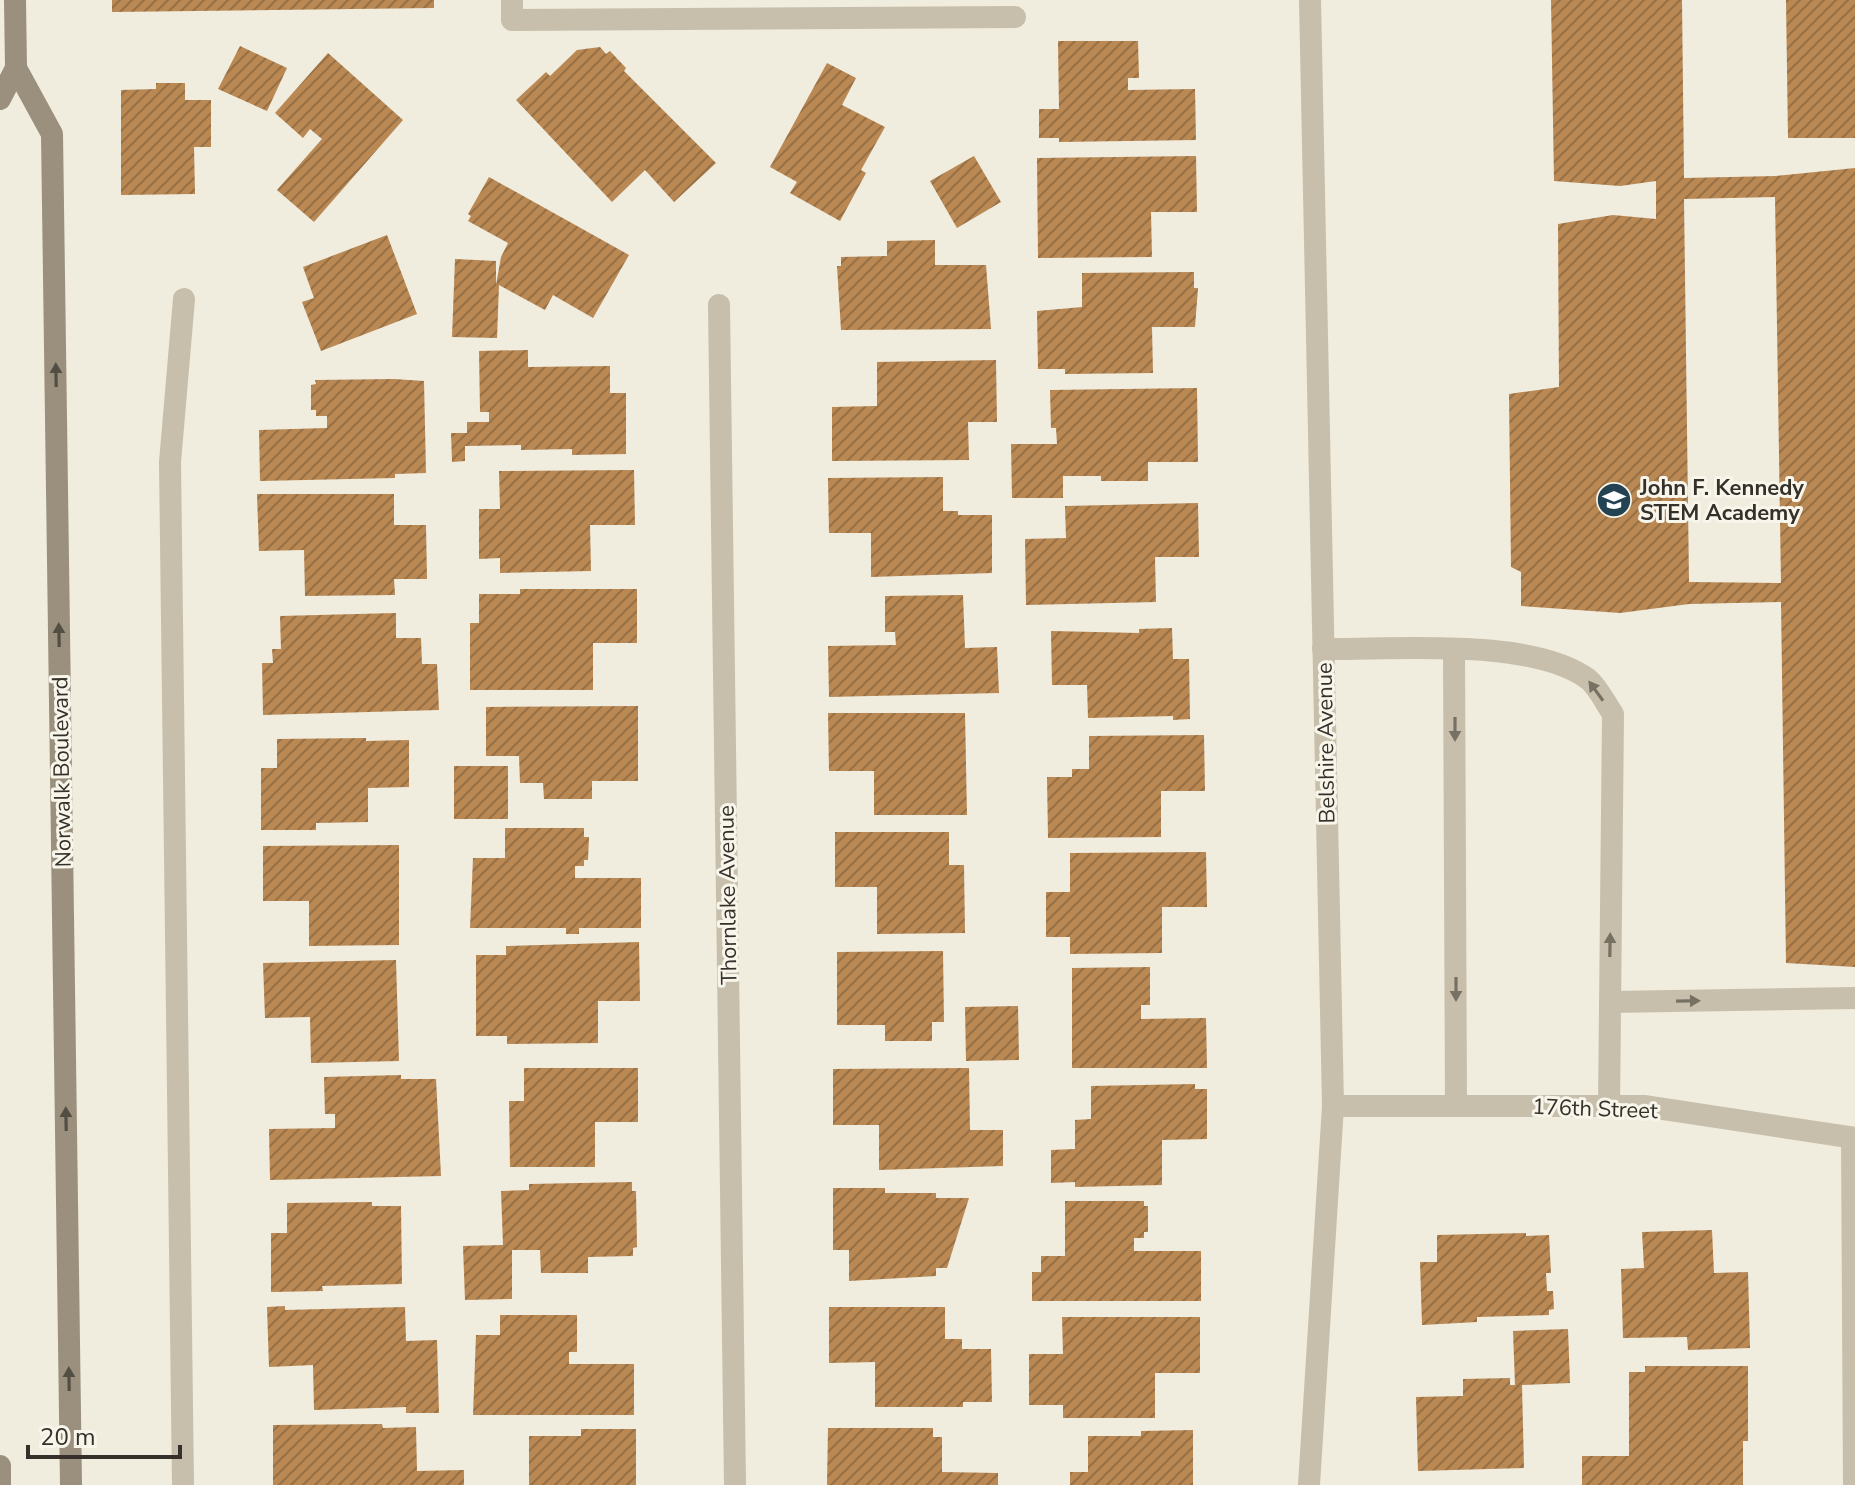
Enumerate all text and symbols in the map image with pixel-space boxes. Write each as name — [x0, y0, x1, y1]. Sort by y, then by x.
one-way arrow — [50, 362, 62, 387]
place label: John F. Kennedy STEM Academy — [1639, 473, 1804, 528]
school or university icon: John F. Kennedy STEM Academy — [1595, 481, 1633, 519]
one-way arrow — [53, 622, 65, 647]
street label: Belshire Avenue — [1310, 662, 1342, 824]
street label: Norwalk Boulevard — [45, 676, 79, 868]
one-way arrow — [1589, 680, 1604, 701]
one-way arrow — [1449, 717, 1461, 742]
street label: Thornlake Avenue — [711, 805, 745, 985]
one-way arrow — [1604, 932, 1616, 957]
one-way arrow — [1450, 977, 1462, 1002]
one-way arrow — [1676, 995, 1701, 1007]
street label: 176th Street — [1532, 1092, 1658, 1126]
one-way arrow — [60, 1106, 72, 1131]
one-way arrow — [63, 1366, 75, 1391]
scale bar — [28, 1409, 180, 1459]
text: 20 m — [40, 1421, 96, 1453]

